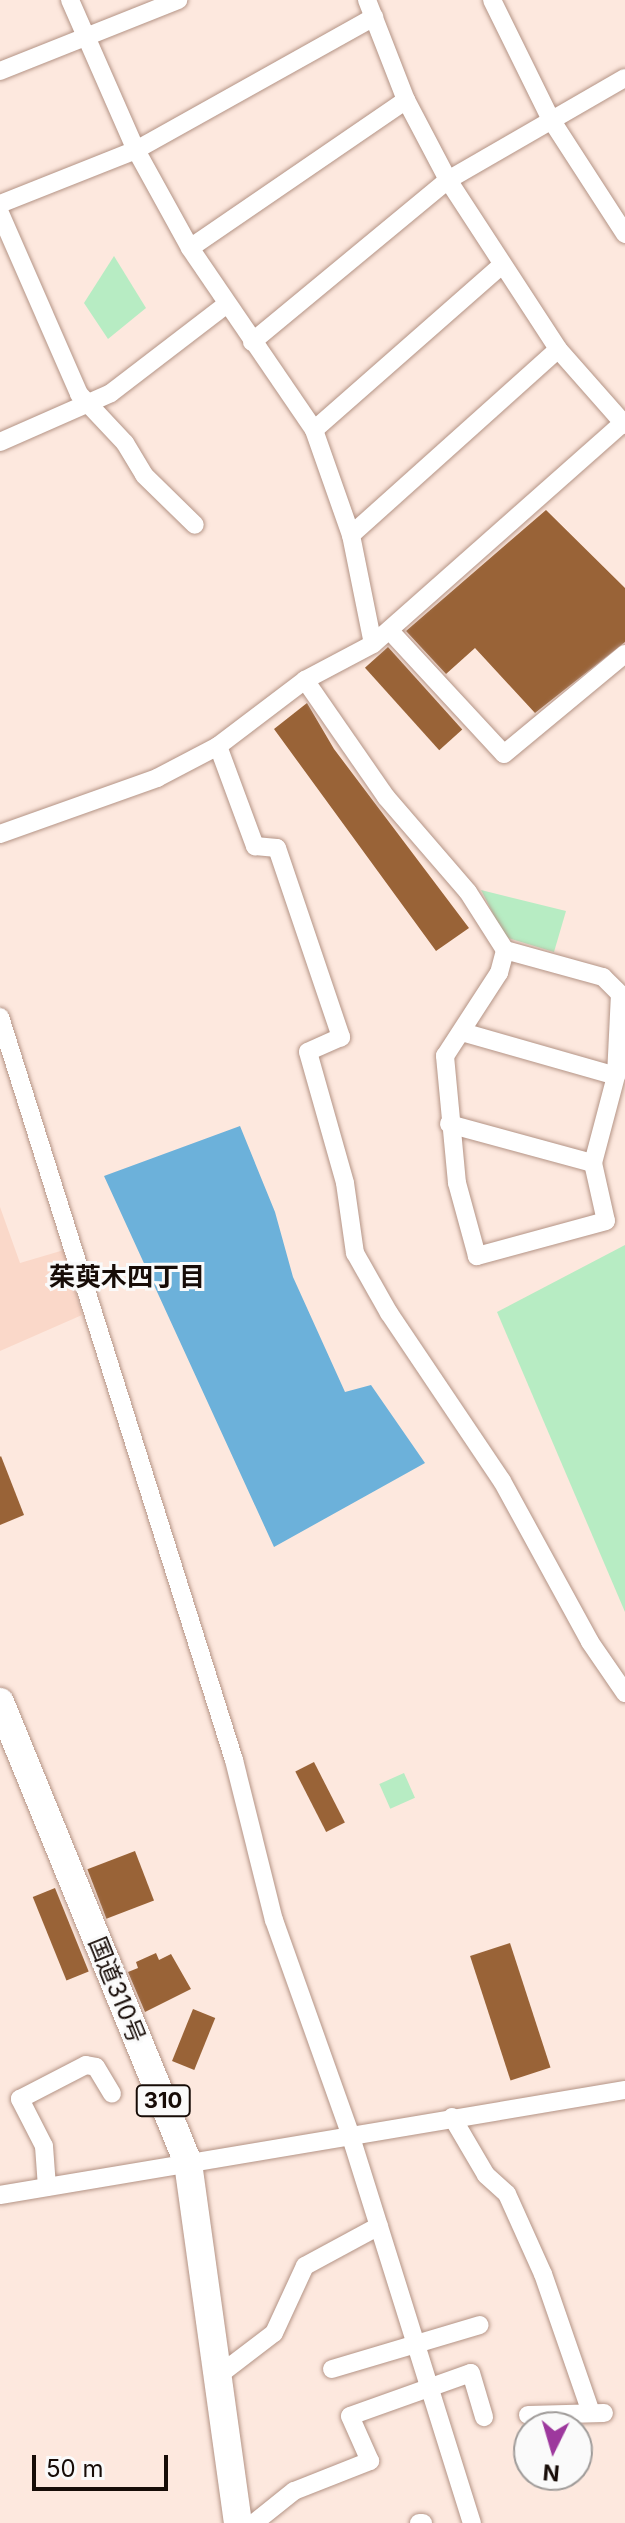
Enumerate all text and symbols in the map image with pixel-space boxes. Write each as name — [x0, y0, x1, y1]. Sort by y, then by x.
district label: 茱萸木四丁目 — [49, 1261, 205, 1293]
street label: 国道310号 — [83, 1933, 151, 2047]
road number: 310 — [135, 2083, 191, 2119]
north arrow — [513, 2411, 593, 2491]
scale bar — [36, 2439, 172, 2489]
text: 50 m — [46, 2454, 104, 2483]
text: N — [542, 2459, 561, 2487]

